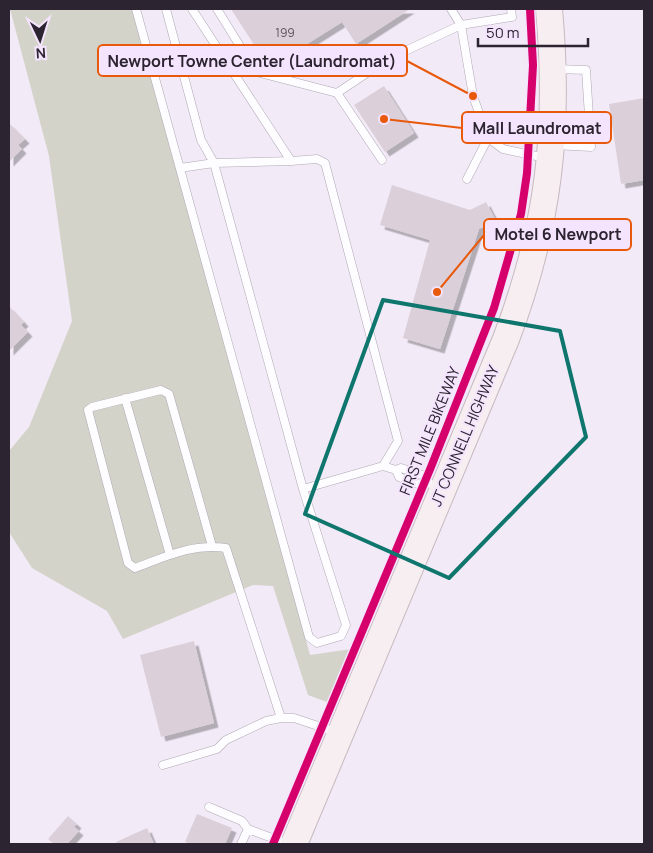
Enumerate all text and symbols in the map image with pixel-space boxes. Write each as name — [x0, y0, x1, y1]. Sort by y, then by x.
north arrow — [15, 15, 65, 65]
scale bar — [478, 15, 588, 47]
text: 50 m — [486, 22, 520, 43]
house number: 199 — [275, 24, 295, 41]
text: N — [35, 44, 47, 63]
callout: Newport Towne Center (Laundromat) — [98, 45, 407, 76]
text: Newport Towne Center (Laundromat) — [108, 50, 397, 72]
callout: Mall Laundromat — [462, 112, 611, 143]
text: Mall Laundromat — [472, 117, 602, 139]
callout: Motel 6 Newport — [484, 219, 631, 250]
text: Motel 6 Newport — [494, 223, 622, 245]
street label: JT CONNELL HIGHWAY — [425, 362, 504, 510]
street label: FIRST MILE BIKEWAY — [394, 363, 465, 498]

